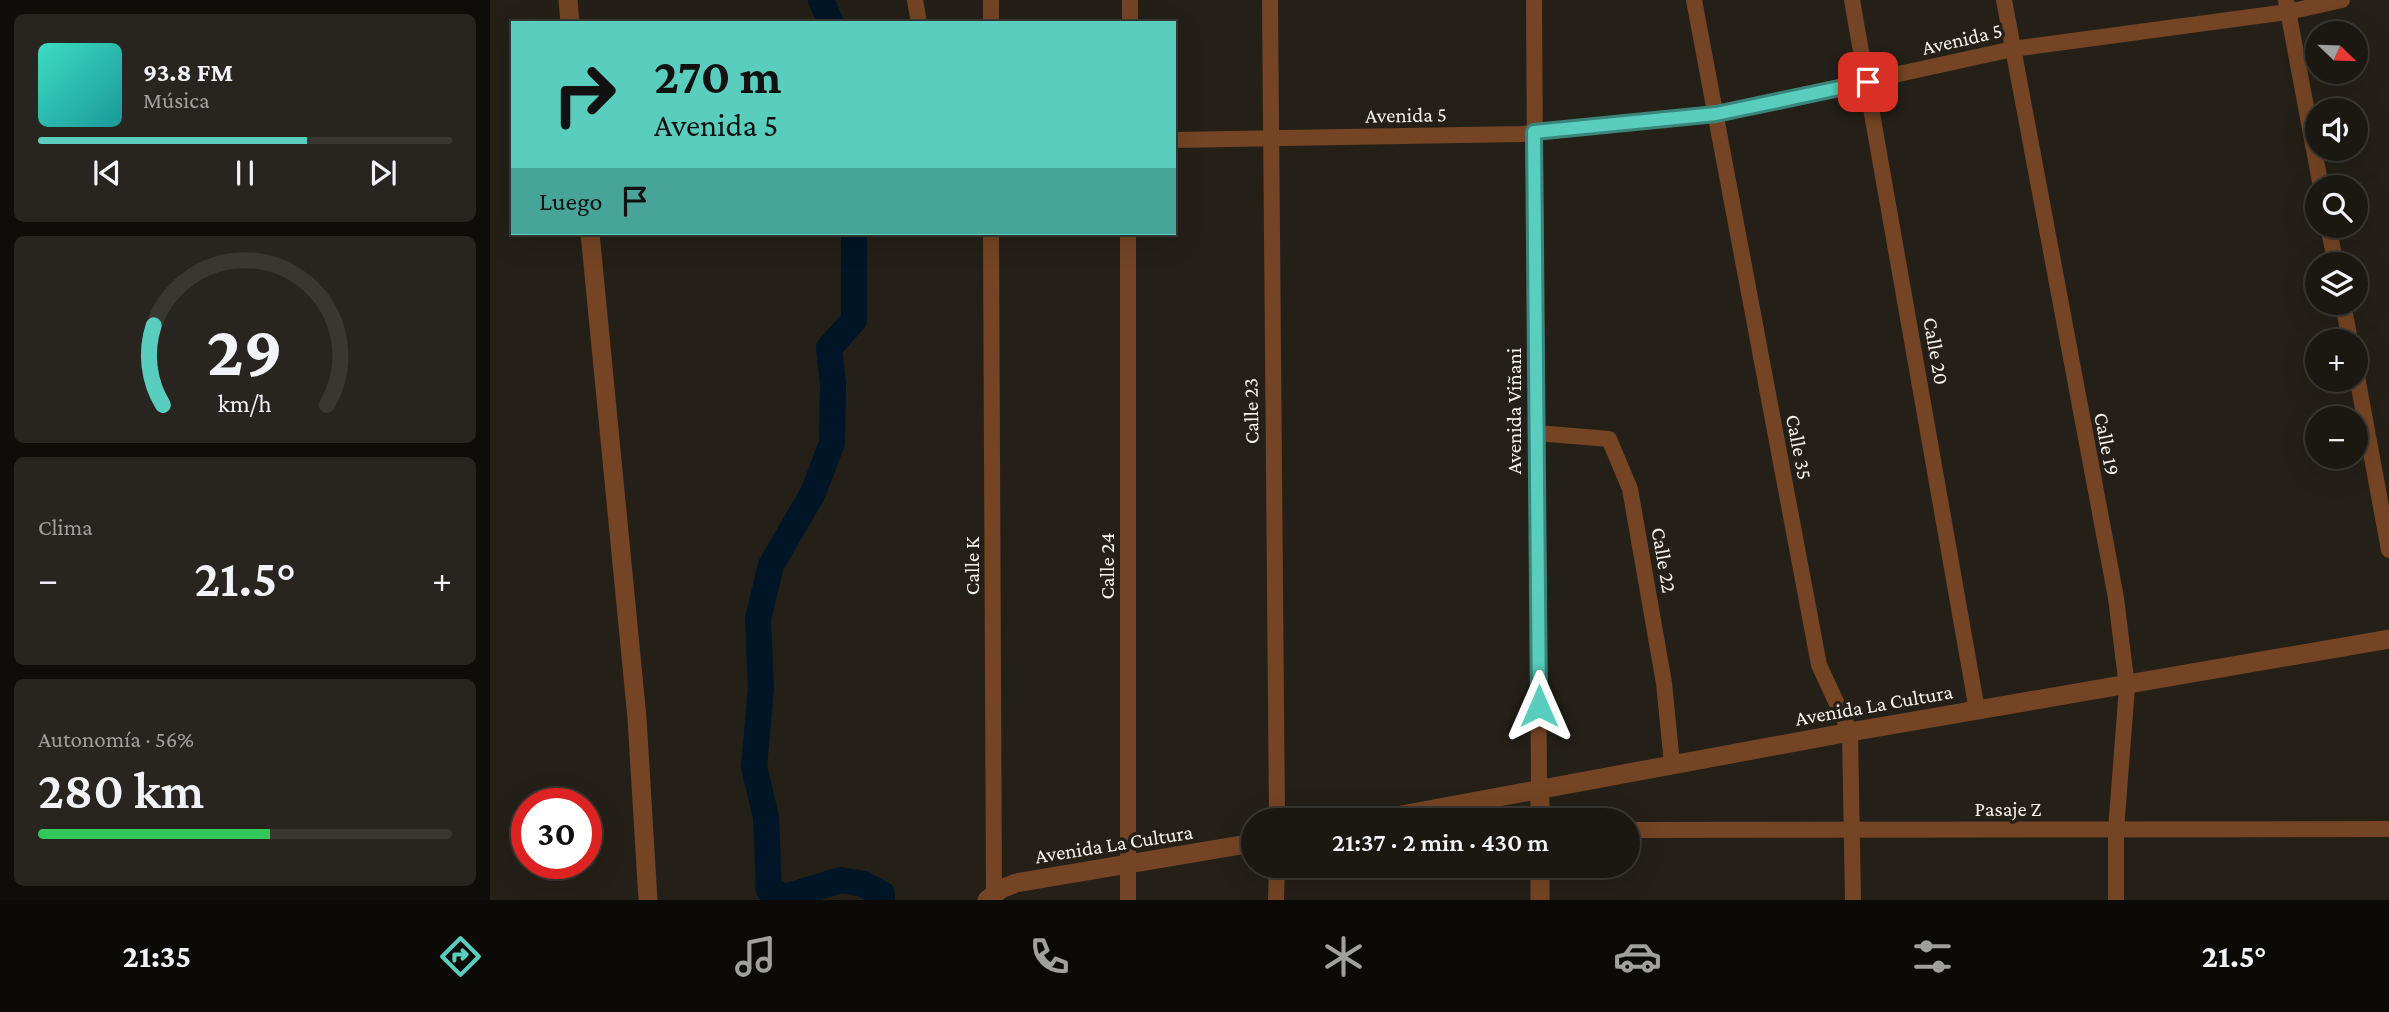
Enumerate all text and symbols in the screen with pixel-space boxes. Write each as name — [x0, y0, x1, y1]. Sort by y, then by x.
street label: Avenida 5 — [1920, 18, 2004, 60]
north arrow — [2305, 21, 2368, 84]
map controls — [2305, 21, 2368, 469]
icon: right — [539, 49, 630, 140]
text: 270 m — [654, 49, 782, 104]
pin — [1838, 52, 1898, 112]
text: 93.8 FM — [143, 58, 233, 87]
icon: arrive — [1849, 63, 1887, 101]
text: Música — [143, 87, 210, 113]
button: sound — [2305, 98, 2368, 161]
street label: Avenida 5 — [1365, 102, 1447, 128]
text: Avenida 5 — [654, 107, 778, 143]
icon: previous — [88, 154, 126, 192]
icon: pause — [226, 154, 264, 192]
icon: next — [364, 154, 402, 192]
button: search — [2305, 175, 2368, 238]
icon: arrive — [616, 182, 654, 220]
text: Luego — [539, 187, 602, 216]
button: layers — [2305, 252, 2368, 315]
text: 29 — [207, 311, 283, 392]
street label: Calle 20 — [1918, 315, 1954, 387]
button: + — [2305, 329, 2368, 392]
street label: Avenida Viñani — [1502, 347, 1526, 474]
street label: Calle 23 — [1238, 378, 1264, 444]
text: km/h — [218, 390, 272, 417]
button: − — [2305, 406, 2368, 469]
street label: Calle 19 — [2089, 410, 2125, 478]
street label: Calle 35 — [1781, 412, 1817, 482]
text: Clima — [38, 514, 93, 540]
street label: Calle 22 — [1646, 525, 1682, 595]
street label: Calle 24 — [1095, 533, 1119, 599]
street label: Calle K — [960, 536, 984, 595]
text: 21.5° — [194, 549, 296, 607]
text: − — [38, 558, 58, 600]
text: + — [432, 558, 452, 600]
position arrow — [1502, 669, 1576, 743]
street label: Avenida La Cultura — [1793, 679, 1955, 731]
text: Autonomía · 56% — [38, 726, 194, 752]
text: 280 km — [38, 761, 204, 819]
speed limit sign: 30 — [511, 788, 602, 879]
street label: Pasaje Z — [1974, 797, 2042, 821]
street label: Avenida La Cultura — [1033, 820, 1195, 868]
text: 21:37 · 2 min · 430 m — [1332, 828, 1549, 857]
icon: directions — [436, 932, 485, 981]
icon: music — [731, 932, 780, 981]
icon: phone — [1025, 932, 1074, 981]
icon: climate — [1319, 932, 1368, 981]
icon: car — [1613, 932, 1662, 981]
icon: filters — [1908, 932, 1957, 981]
text: 21:35 — [123, 938, 191, 974]
text: 21.5° — [2202, 938, 2266, 974]

